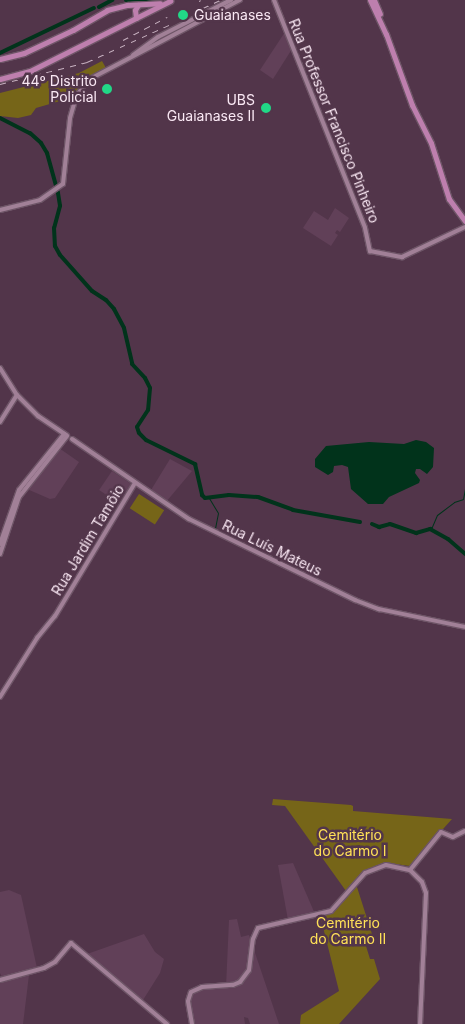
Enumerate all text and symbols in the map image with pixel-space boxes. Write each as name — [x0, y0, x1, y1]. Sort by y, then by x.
place label: Guaianases — [194, 7, 271, 23]
marker: Guaianases — [176, 8, 190, 22]
street label: Rua Professor Francisco Pinheiro — [285, 16, 383, 226]
place label: 44º Distrito Policial — [21, 73, 97, 105]
marker: 44º Distrito Policial — [101, 83, 113, 95]
place label: UBS Guaianases II — [167, 92, 255, 124]
marker: UBS Guaianases II — [259, 101, 273, 115]
street label: Rua Jardim Tamôio — [48, 481, 128, 599]
street label: Rua Luís Mateus — [219, 517, 325, 579]
park label: Cemitério do Carmo I — [314, 827, 386, 860]
park label: Cemitério do Carmo II — [310, 915, 386, 948]

